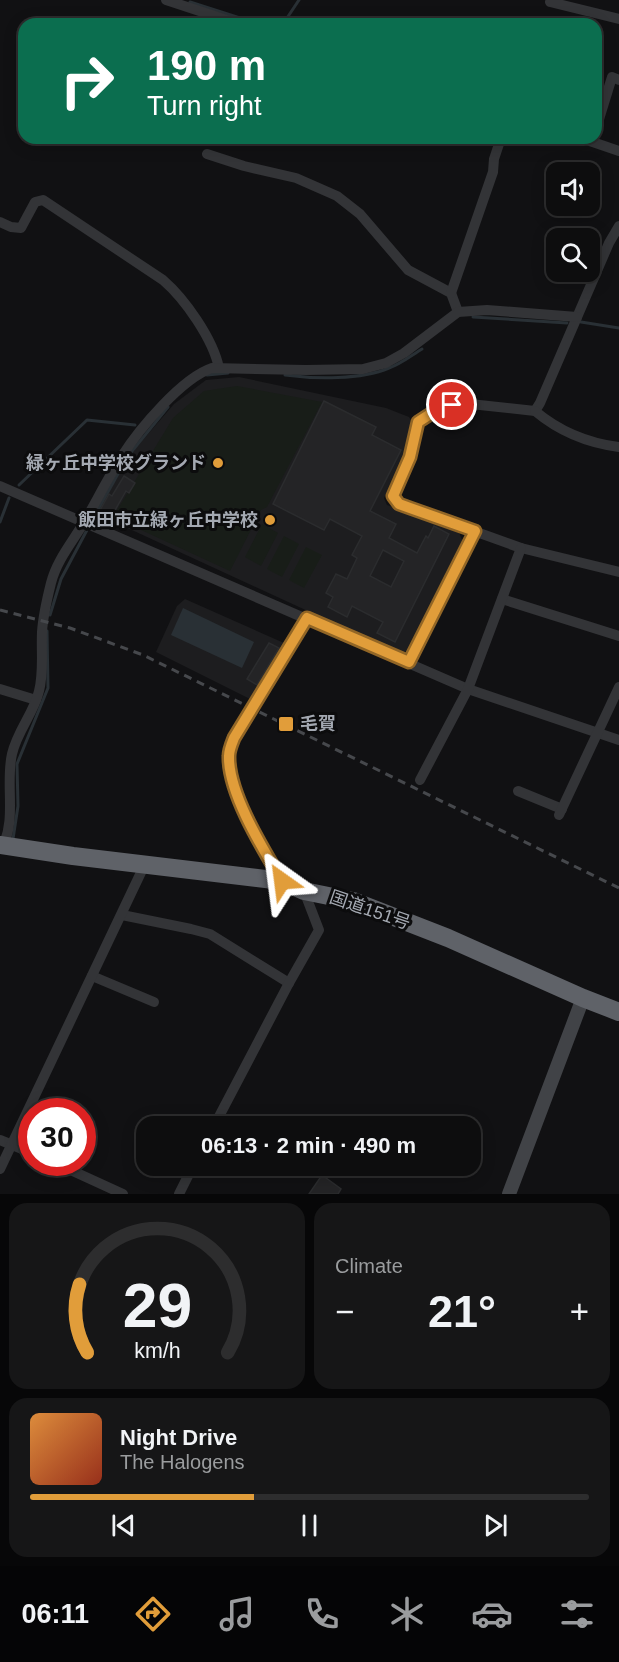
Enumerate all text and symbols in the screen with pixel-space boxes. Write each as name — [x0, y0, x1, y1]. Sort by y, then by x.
icon: right — [48, 42, 126, 120]
text: 190 m — [147, 42, 266, 89]
text: Turn right — [147, 91, 262, 121]
map controls — [546, 162, 600, 282]
button: sound — [546, 162, 600, 216]
button: search — [546, 228, 600, 282]
pin — [426, 379, 477, 430]
icon: arrive — [435, 388, 468, 421]
place label: 緑ヶ丘中学校グランド — [26, 453, 206, 473]
marker: 緑ヶ丘中学校グランド — [211, 456, 225, 470]
place label: 飯田市立緑ヶ丘中学校 — [78, 510, 258, 530]
marker: 飯田市立緑ヶ丘中学校 — [263, 513, 277, 527]
place label: 毛賀 — [300, 714, 336, 734]
marker: 毛賀 — [277, 715, 295, 733]
position arrow — [250, 849, 314, 913]
street label: 国道151号 — [327, 887, 413, 933]
speed limit sign: 30 — [18, 1098, 96, 1176]
text: 06:13 · 2 min · 490 m — [201, 1133, 416, 1158]
text: Climate — [335, 1255, 403, 1277]
text: 29 — [122, 1271, 192, 1340]
text: 21° — [428, 1286, 496, 1337]
text: − — [335, 1293, 354, 1330]
text: + — [570, 1293, 589, 1330]
text: km/h — [134, 1339, 180, 1363]
text: Night Drive — [120, 1425, 237, 1450]
text: The Halogens — [120, 1451, 245, 1473]
icon: previous — [107, 1509, 140, 1542]
icon: pause — [293, 1509, 326, 1542]
icon: next — [479, 1509, 512, 1542]
icon: directions — [132, 1593, 174, 1635]
icon: music — [216, 1593, 258, 1635]
icon: phone — [301, 1593, 343, 1635]
icon: climate — [386, 1593, 428, 1635]
icon: car — [471, 1593, 513, 1635]
icon: filters — [556, 1593, 598, 1635]
text: 06:11 — [21, 1599, 89, 1629]

